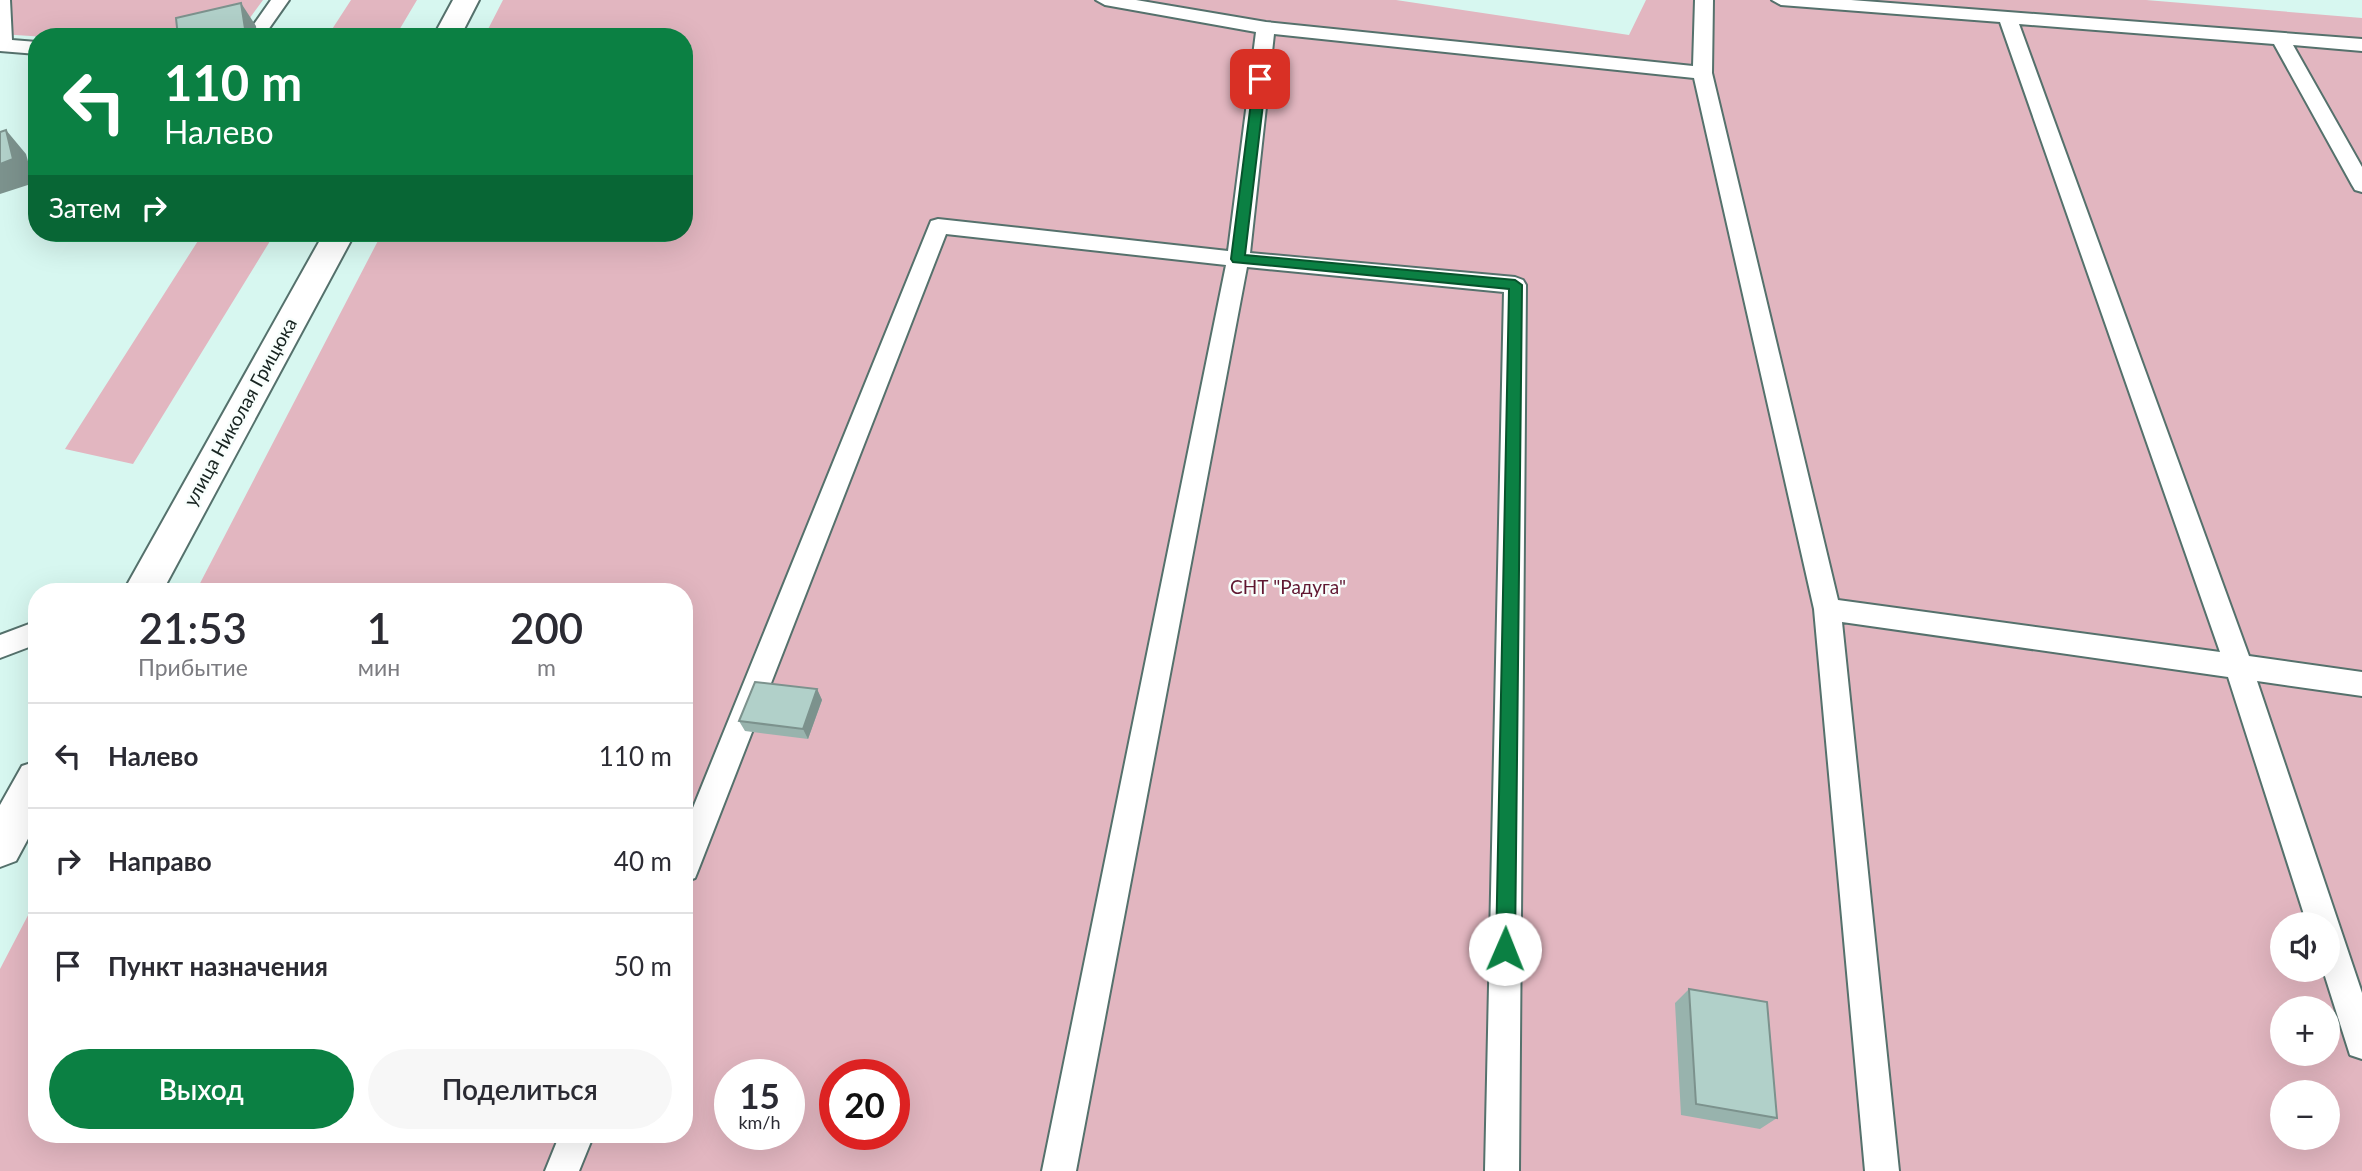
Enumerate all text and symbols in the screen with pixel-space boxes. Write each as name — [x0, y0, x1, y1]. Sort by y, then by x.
pin — [1230, 49, 1290, 109]
text: 110 m — [164, 53, 302, 111]
icon: left — [49, 56, 140, 147]
icon: arrive — [1241, 60, 1279, 98]
text: Налево — [164, 112, 274, 151]
icon: right — [135, 189, 173, 227]
text: Затем — [49, 192, 121, 224]
street label: улица Николая Грицюка — [178, 313, 301, 510]
park label: СНТ "Радуга" — [1230, 575, 1346, 598]
text: 21:53 — [139, 603, 247, 653]
text: 1 — [367, 603, 391, 653]
text: 200 — [510, 603, 583, 653]
text: Прибытие — [138, 653, 248, 681]
text: мин — [358, 653, 400, 681]
text: m — [537, 653, 556, 681]
icon: left — [49, 737, 87, 775]
text: Налево — [108, 740, 198, 772]
text: 110 m — [599, 740, 672, 772]
icon: right — [49, 842, 87, 880]
text: Направо — [108, 845, 212, 877]
text: 40 m — [614, 845, 672, 877]
position arrow — [1468, 912, 1542, 986]
map controls — [2270, 912, 2340, 1150]
button: sound — [2270, 912, 2340, 982]
icon: arrive — [49, 947, 87, 985]
text: Пункт назначения — [108, 950, 328, 982]
text: 50 m — [614, 950, 672, 982]
button: + — [2270, 996, 2340, 1066]
button: Выход — [49, 1049, 354, 1129]
button: Поделиться — [368, 1049, 672, 1129]
speed limit sign: 20 — [819, 1059, 910, 1150]
text: 15 — [739, 1074, 780, 1116]
button: − — [2270, 1080, 2340, 1150]
text: km/h — [738, 1111, 781, 1133]

